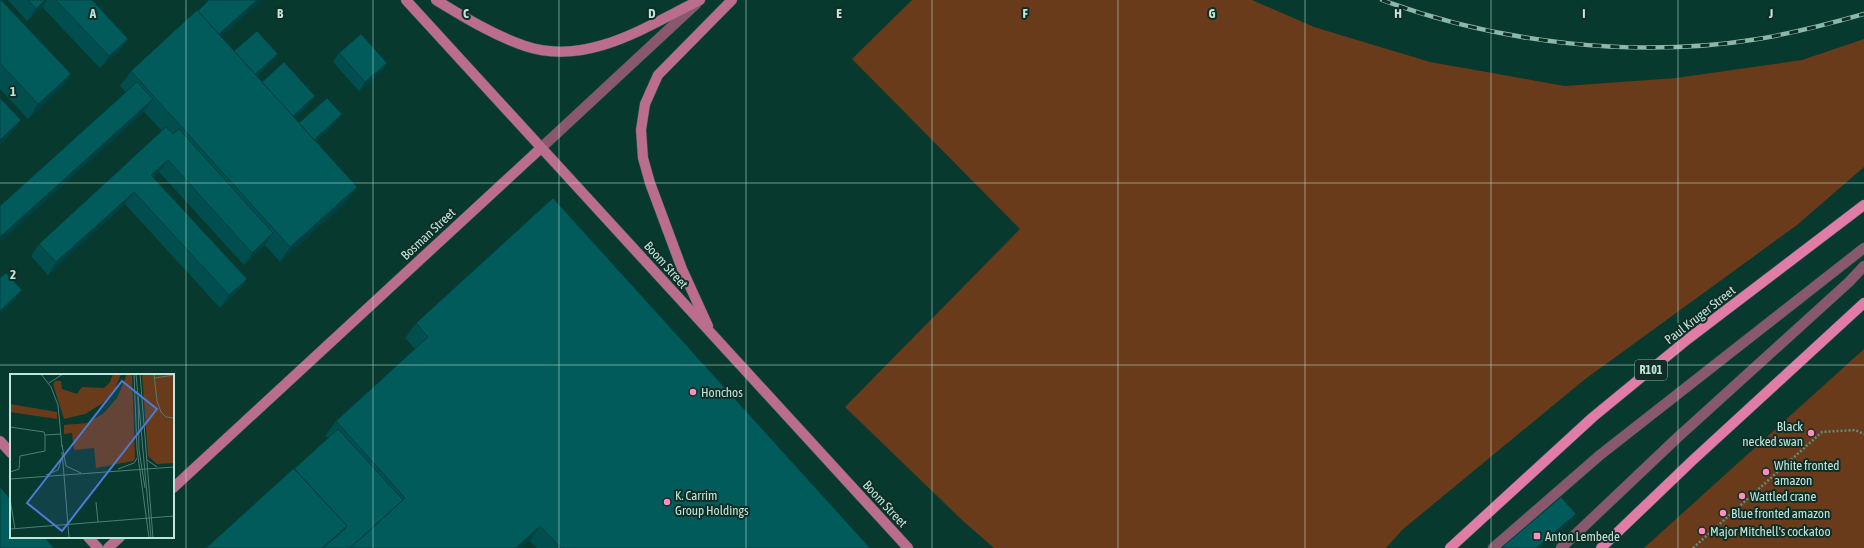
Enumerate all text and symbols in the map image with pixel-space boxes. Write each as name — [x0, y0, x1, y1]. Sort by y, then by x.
text: A — [89, 6, 97, 21]
text: B — [277, 6, 284, 21]
text: C — [463, 6, 469, 21]
text: D — [648, 6, 656, 21]
text: E — [836, 6, 842, 21]
text: F — [1022, 6, 1028, 21]
text: G — [1209, 6, 1216, 21]
text: H — [1394, 6, 1402, 21]
text: I — [1582, 6, 1586, 21]
text: J — [1768, 6, 1773, 21]
text: 1 — [10, 84, 16, 99]
street label: Bosman Street — [398, 205, 458, 263]
street label: Boom Street — [641, 238, 691, 292]
text: 2 — [10, 267, 16, 282]
street label: Paul Kruger Street — [1662, 283, 1739, 347]
road number: R101 — [1635, 360, 1667, 380]
inset map — [10, 374, 174, 538]
place label: Honchos — [701, 385, 743, 400]
marker: Honchos — [688, 387, 698, 397]
place label: Black necked swan — [1742, 419, 1803, 449]
marker: Black necked swan — [1806, 428, 1816, 438]
place label: White fronted amazon — [1774, 458, 1839, 488]
marker: White fronted amazon — [1761, 467, 1771, 477]
street label: Boom Street — [860, 478, 910, 531]
place label: K. Carrim Group Holdings — [675, 488, 749, 518]
place label: Wattled crane — [1750, 489, 1816, 504]
marker: Wattled crane — [1737, 491, 1747, 501]
marker: K. Carrim Group Holdings — [662, 497, 672, 507]
place label: Blue fronted amazon — [1731, 506, 1830, 521]
marker: Blue fronted amazon — [1718, 508, 1728, 518]
place label: Major Mitchell's cockatoo — [1710, 524, 1831, 539]
marker: Major Mitchell's cockatoo — [1697, 526, 1707, 536]
place label: Anton Lembede — [1545, 529, 1620, 544]
marker: Anton Lembede — [1532, 531, 1542, 541]

